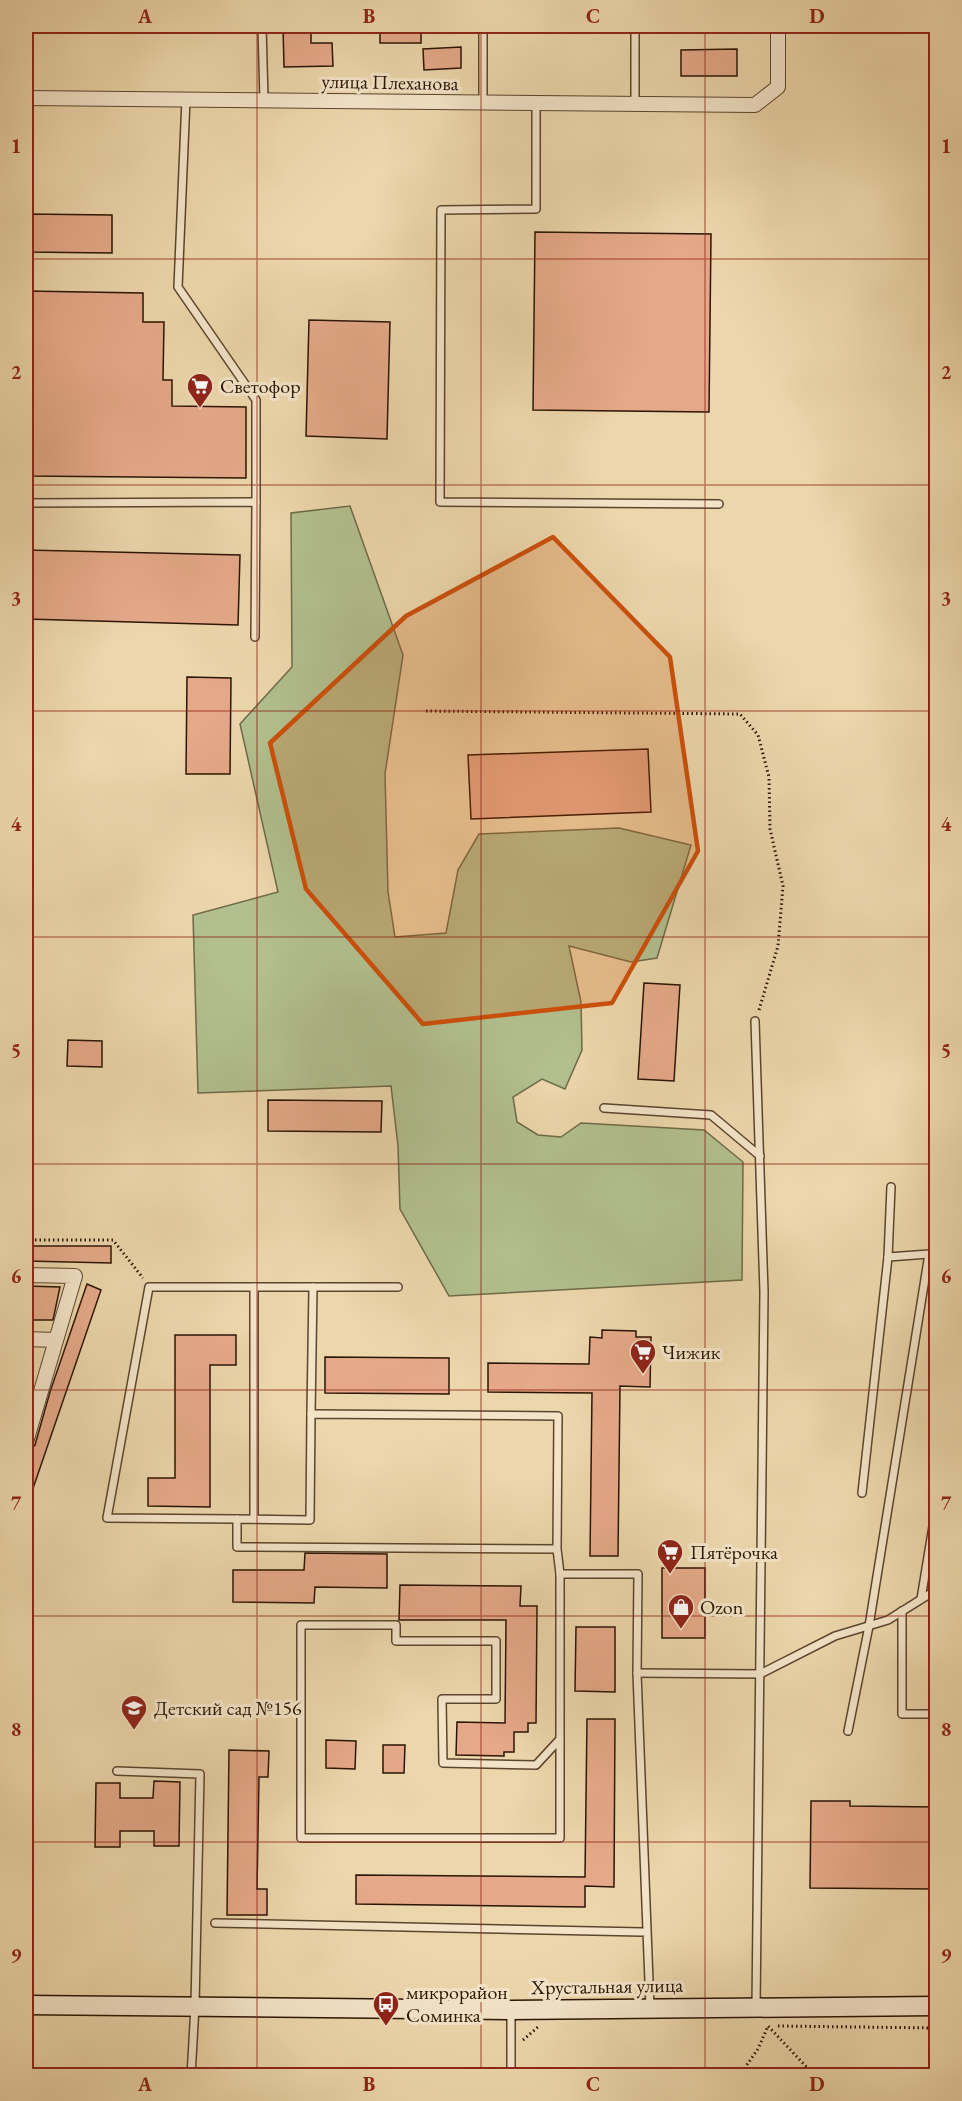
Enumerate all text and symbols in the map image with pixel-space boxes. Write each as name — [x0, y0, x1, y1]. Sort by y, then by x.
text: A — [137, 3, 153, 29]
text: B — [363, 3, 375, 29]
text: C — [586, 3, 600, 29]
text: D — [809, 3, 825, 29]
street label: улица Плеханова — [321, 68, 459, 96]
text: 1 — [11, 133, 21, 159]
text: 1 — [941, 133, 951, 159]
text: 2 — [11, 359, 22, 385]
text: 2 — [941, 359, 952, 385]
supermarket icon: Светофор — [185, 371, 215, 409]
place label: Светофор — [220, 373, 301, 399]
text: 3 — [11, 585, 21, 611]
text: 3 — [941, 585, 951, 611]
text: 4 — [11, 811, 22, 837]
text: 4 — [941, 811, 952, 837]
text: 5 — [11, 1037, 21, 1063]
text: 5 — [941, 1037, 951, 1063]
text: 6 — [11, 1263, 22, 1289]
text: 6 — [941, 1263, 952, 1289]
supermarket icon: Чижик — [628, 1337, 658, 1375]
place label: Чижик — [662, 1339, 721, 1365]
text: 7 — [11, 1490, 22, 1516]
text: 7 — [941, 1490, 952, 1516]
supermarket icon: Пятёрочка — [655, 1537, 685, 1575]
place label: Пятёрочка — [690, 1539, 778, 1565]
shop icon: Ozon — [666, 1592, 696, 1630]
place label: Ozon — [700, 1594, 744, 1620]
school or university icon: Детский сад №156 — [119, 1693, 149, 1731]
place label: Детский сад №156 — [154, 1695, 302, 1721]
text: 8 — [11, 1716, 21, 1742]
text: 8 — [941, 1716, 951, 1742]
text: 9 — [11, 1942, 22, 1968]
text: 9 — [941, 1942, 952, 1968]
street label: Хрустальная улица — [530, 1972, 683, 2000]
place label: микрорайон Соминка — [406, 1979, 508, 2028]
bus stop icon: микрорайон Соминка — [371, 1989, 401, 2027]
text: A — [137, 2071, 153, 2097]
text: B — [363, 2071, 375, 2097]
text: C — [586, 2071, 600, 2097]
text: D — [809, 2071, 825, 2097]

